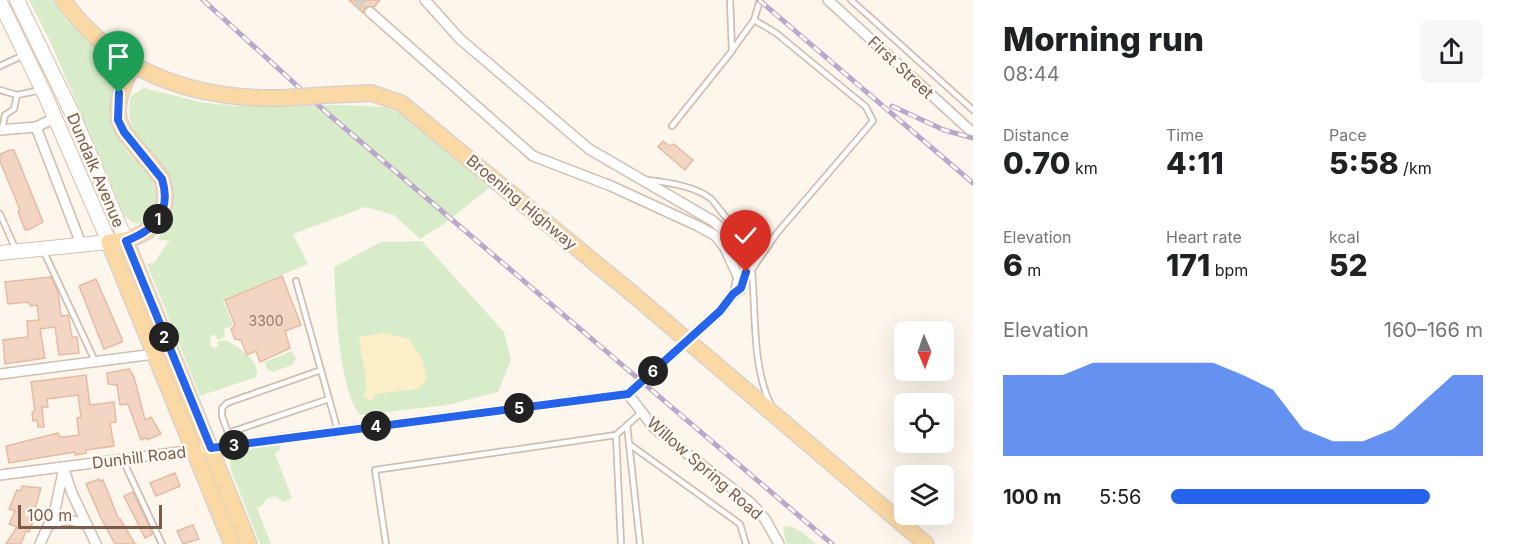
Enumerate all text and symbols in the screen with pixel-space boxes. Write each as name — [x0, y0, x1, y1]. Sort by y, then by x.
text: Morning run — [1003, 19, 1204, 59]
button: share — [1420, 20, 1483, 83]
pin — [93, 31, 144, 93]
street label: First Street — [864, 31, 938, 103]
icon: arrive — [102, 40, 135, 73]
text: 08:44 — [1003, 62, 1060, 86]
street label: Dundalk Avenue — [63, 110, 129, 230]
text: Distance — [1003, 125, 1069, 145]
text: Time — [1166, 125, 1204, 145]
text: Pace — [1329, 125, 1367, 145]
text: 0.70 — [1003, 145, 1070, 181]
text: 4:11 — [1166, 145, 1224, 181]
text: 5:58 — [1329, 145, 1399, 181]
street label: Broening Highway — [463, 150, 581, 254]
text: km — [1070, 158, 1098, 178]
text: /km — [1399, 158, 1432, 178]
pin: 1 — [143, 204, 173, 234]
text: 1 — [155, 209, 161, 229]
pin — [720, 210, 771, 272]
icon: check — [729, 219, 762, 252]
text: Elevation — [1003, 227, 1072, 247]
text: Heart rate — [1166, 227, 1242, 247]
text: kcal — [1329, 227, 1360, 247]
text: 6 — [1003, 247, 1023, 283]
text: 171 — [1166, 247, 1210, 283]
text: 52 — [1329, 247, 1368, 283]
text: m — [1023, 260, 1041, 280]
text: bpm — [1210, 260, 1248, 280]
house number: 3300 — [249, 312, 283, 329]
text: Elevation — [1003, 318, 1089, 342]
text: 160–166 m — [1384, 318, 1483, 342]
north arrow — [894, 321, 954, 381]
map controls — [894, 321, 954, 525]
pin: 2 — [149, 322, 179, 352]
text: 2 — [159, 327, 169, 347]
pin: 6 — [638, 356, 668, 386]
text: 6 — [648, 361, 658, 381]
pin: 5 — [504, 393, 534, 423]
button: locate — [894, 393, 954, 453]
text: 5 — [514, 398, 524, 418]
pin: 4 — [361, 411, 391, 441]
street label: Willow Spring Road — [643, 412, 767, 524]
text: 4 — [371, 416, 381, 436]
pin: 3 — [219, 430, 249, 460]
text: 3 — [229, 435, 239, 455]
street label: Dunhill Road — [91, 441, 187, 473]
button: layers — [894, 465, 954, 525]
text: 100 m — [1003, 485, 1062, 509]
text: 5:56 — [1099, 485, 1141, 509]
scale bar — [18, 502, 162, 530]
text: 100 m — [27, 505, 72, 525]

